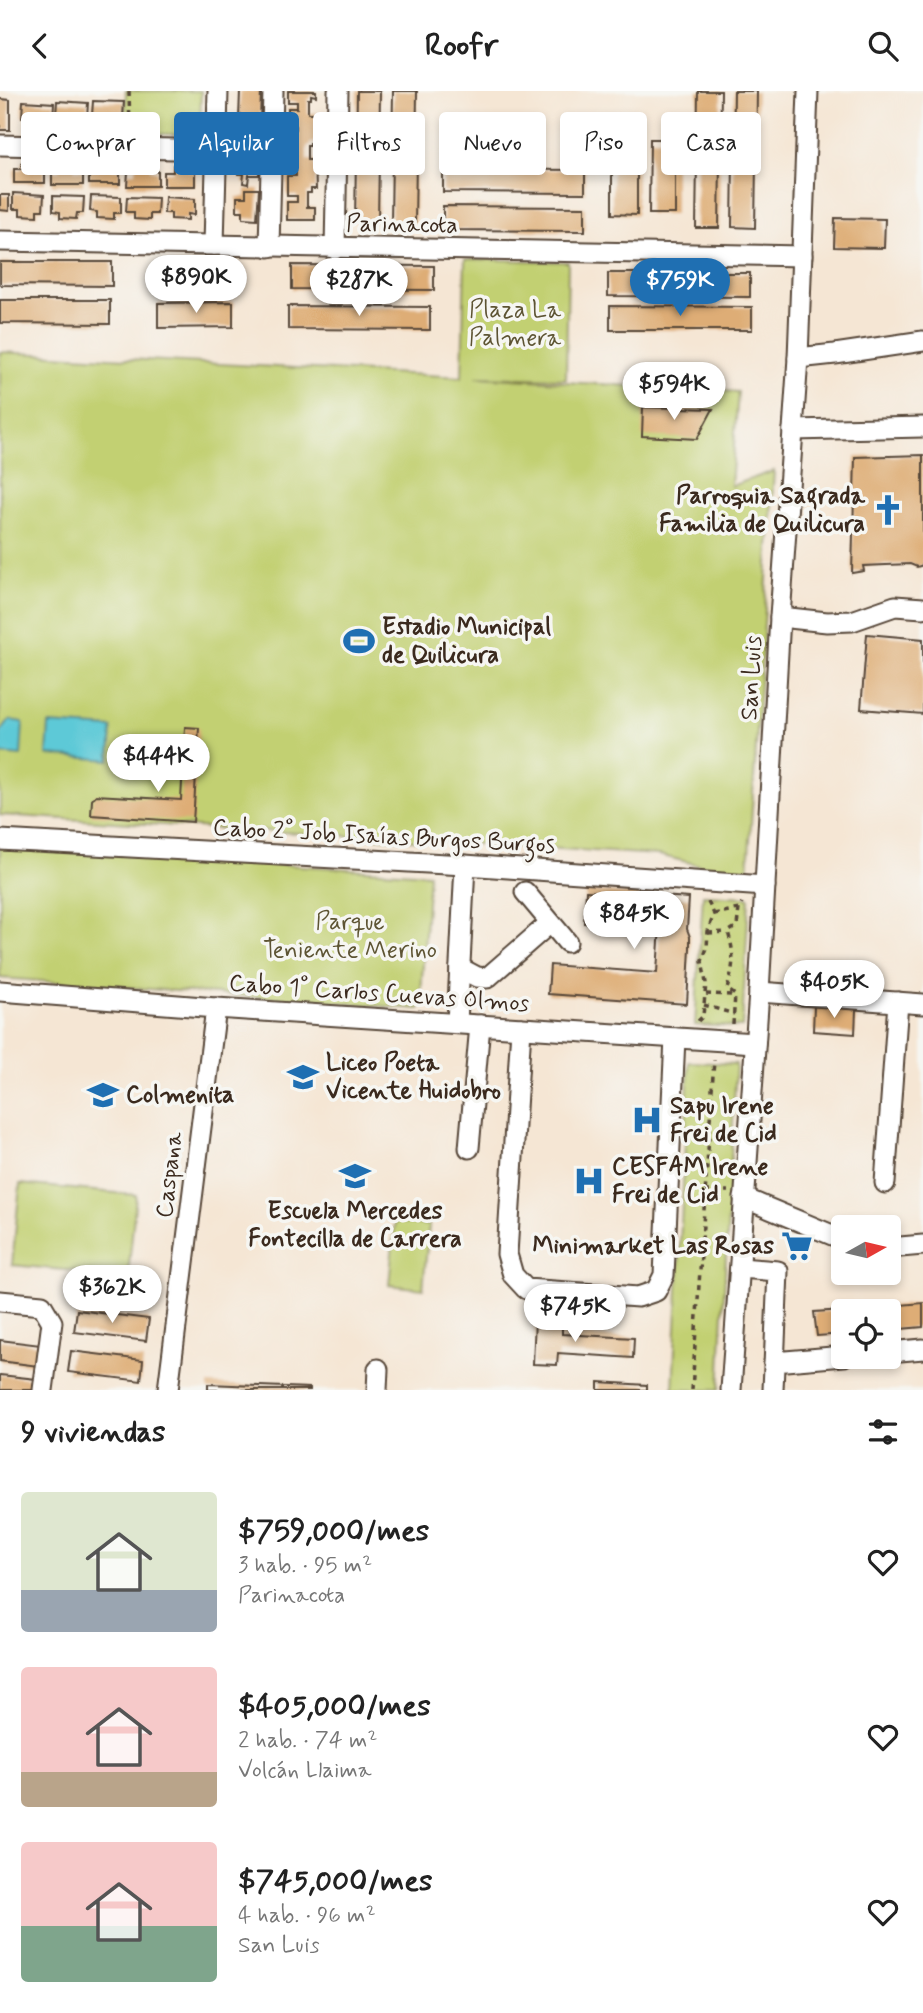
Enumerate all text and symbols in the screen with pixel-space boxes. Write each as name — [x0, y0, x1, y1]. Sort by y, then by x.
text: Roofr — [425, 25, 498, 67]
icon: back — [21, 27, 59, 65]
icon: search — [864, 27, 902, 65]
chip: Comprar — [21, 112, 160, 175]
chip: Alquilar — [174, 112, 299, 175]
chip: Filtros — [313, 112, 425, 175]
chip: Nuevo — [439, 112, 546, 175]
chip: Piso — [560, 112, 647, 175]
chip: Casa — [661, 112, 761, 175]
street label: Parinacota — [346, 209, 458, 241]
pin: $890K — [147, 255, 245, 315]
pin: $287K — [310, 259, 408, 318]
pin: $759K — [631, 259, 729, 318]
text: $890K — [161, 263, 231, 293]
text: $287K — [326, 266, 392, 296]
text: $759K — [646, 266, 714, 296]
park label: Plaza La Palmera — [469, 295, 562, 354]
pin: $594K — [625, 363, 723, 422]
text: $594K — [639, 370, 709, 400]
place label: Parroquia Sagrada Familia de Quilicura — [659, 481, 866, 540]
church icon: Parroquia Sagrada Familia de Quilicura — [871, 493, 905, 527]
place label: Estadio Municipal de Quilicura — [382, 612, 551, 671]
sports icon: Estadio Municipal de Quilicura — [342, 624, 376, 658]
street label: San Luis — [734, 634, 770, 721]
pin: $444K — [109, 735, 207, 794]
text: $444K — [123, 742, 193, 772]
street label: Cabo 2° Job Isaías Burgos Burgos — [212, 813, 556, 864]
pin: $845K — [585, 891, 683, 951]
text: $845K — [599, 899, 669, 929]
park label: Parque Teniente Merino — [263, 907, 437, 966]
pin: $405K — [785, 961, 883, 1020]
street label: Cabo 1° Carlos Cuevas Olmos — [228, 968, 531, 1020]
text: $405K — [799, 968, 869, 998]
place label: Liceo Poeta Vicente Huidobro — [326, 1048, 501, 1107]
school or university icon: Liceo Poeta Vicente Huidobro — [286, 1060, 320, 1094]
school or university icon: Colmenita — [86, 1078, 120, 1112]
place label: Colmenita — [126, 1080, 234, 1111]
place label: Sapu Irene Frei de Cid — [670, 1091, 777, 1150]
hospital icon: Sapu Irene Frei de Cid — [630, 1103, 664, 1137]
street label: Caspana — [149, 1129, 191, 1220]
place label: CESFAM Irene Frei de Cid — [612, 1152, 769, 1211]
school or university icon: Escuela Mercedes Fontecilla de Carrera — [338, 1159, 372, 1193]
hospital icon: CESFAM Irene Frei de Cid — [572, 1164, 606, 1198]
place label: Escuela Mercedes Fontecilla de Carrera — [248, 1196, 462, 1255]
north arrow — [831, 1215, 901, 1285]
map controls — [831, 1215, 901, 1369]
supermarket icon: Minimarket Las Rosas — [780, 1229, 814, 1263]
place label: Minimarket Las Rosas — [533, 1231, 774, 1262]
pin: $362K — [63, 1265, 161, 1325]
text: $362K — [79, 1273, 145, 1303]
pin: $745K — [526, 1285, 624, 1344]
text: $745K — [540, 1292, 610, 1322]
button: locate — [831, 1299, 901, 1369]
text: 9 viviendas — [21, 1413, 165, 1452]
icon: filters — [864, 1413, 902, 1451]
text: $759,000/mes — [238, 1512, 429, 1551]
icon: home — [77, 1520, 161, 1604]
icon: heart — [864, 1543, 902, 1581]
text: 3 hab. · 95 m² — [238, 1551, 372, 1581]
text: Parinacota — [238, 1581, 345, 1611]
text: $405,000/mes — [238, 1687, 431, 1726]
icon: home — [77, 1695, 161, 1779]
icon: heart — [864, 1718, 902, 1756]
text: 2 hab. · 74 m² — [238, 1726, 377, 1756]
text: Volcán Llaima — [238, 1756, 372, 1786]
text: $745,000/mes — [238, 1862, 432, 1901]
icon: home — [77, 1870, 161, 1954]
icon: heart — [864, 1893, 902, 1931]
text: 4 hab. · 96 m² — [238, 1901, 376, 1931]
text: San Luis — [238, 1931, 320, 1961]

